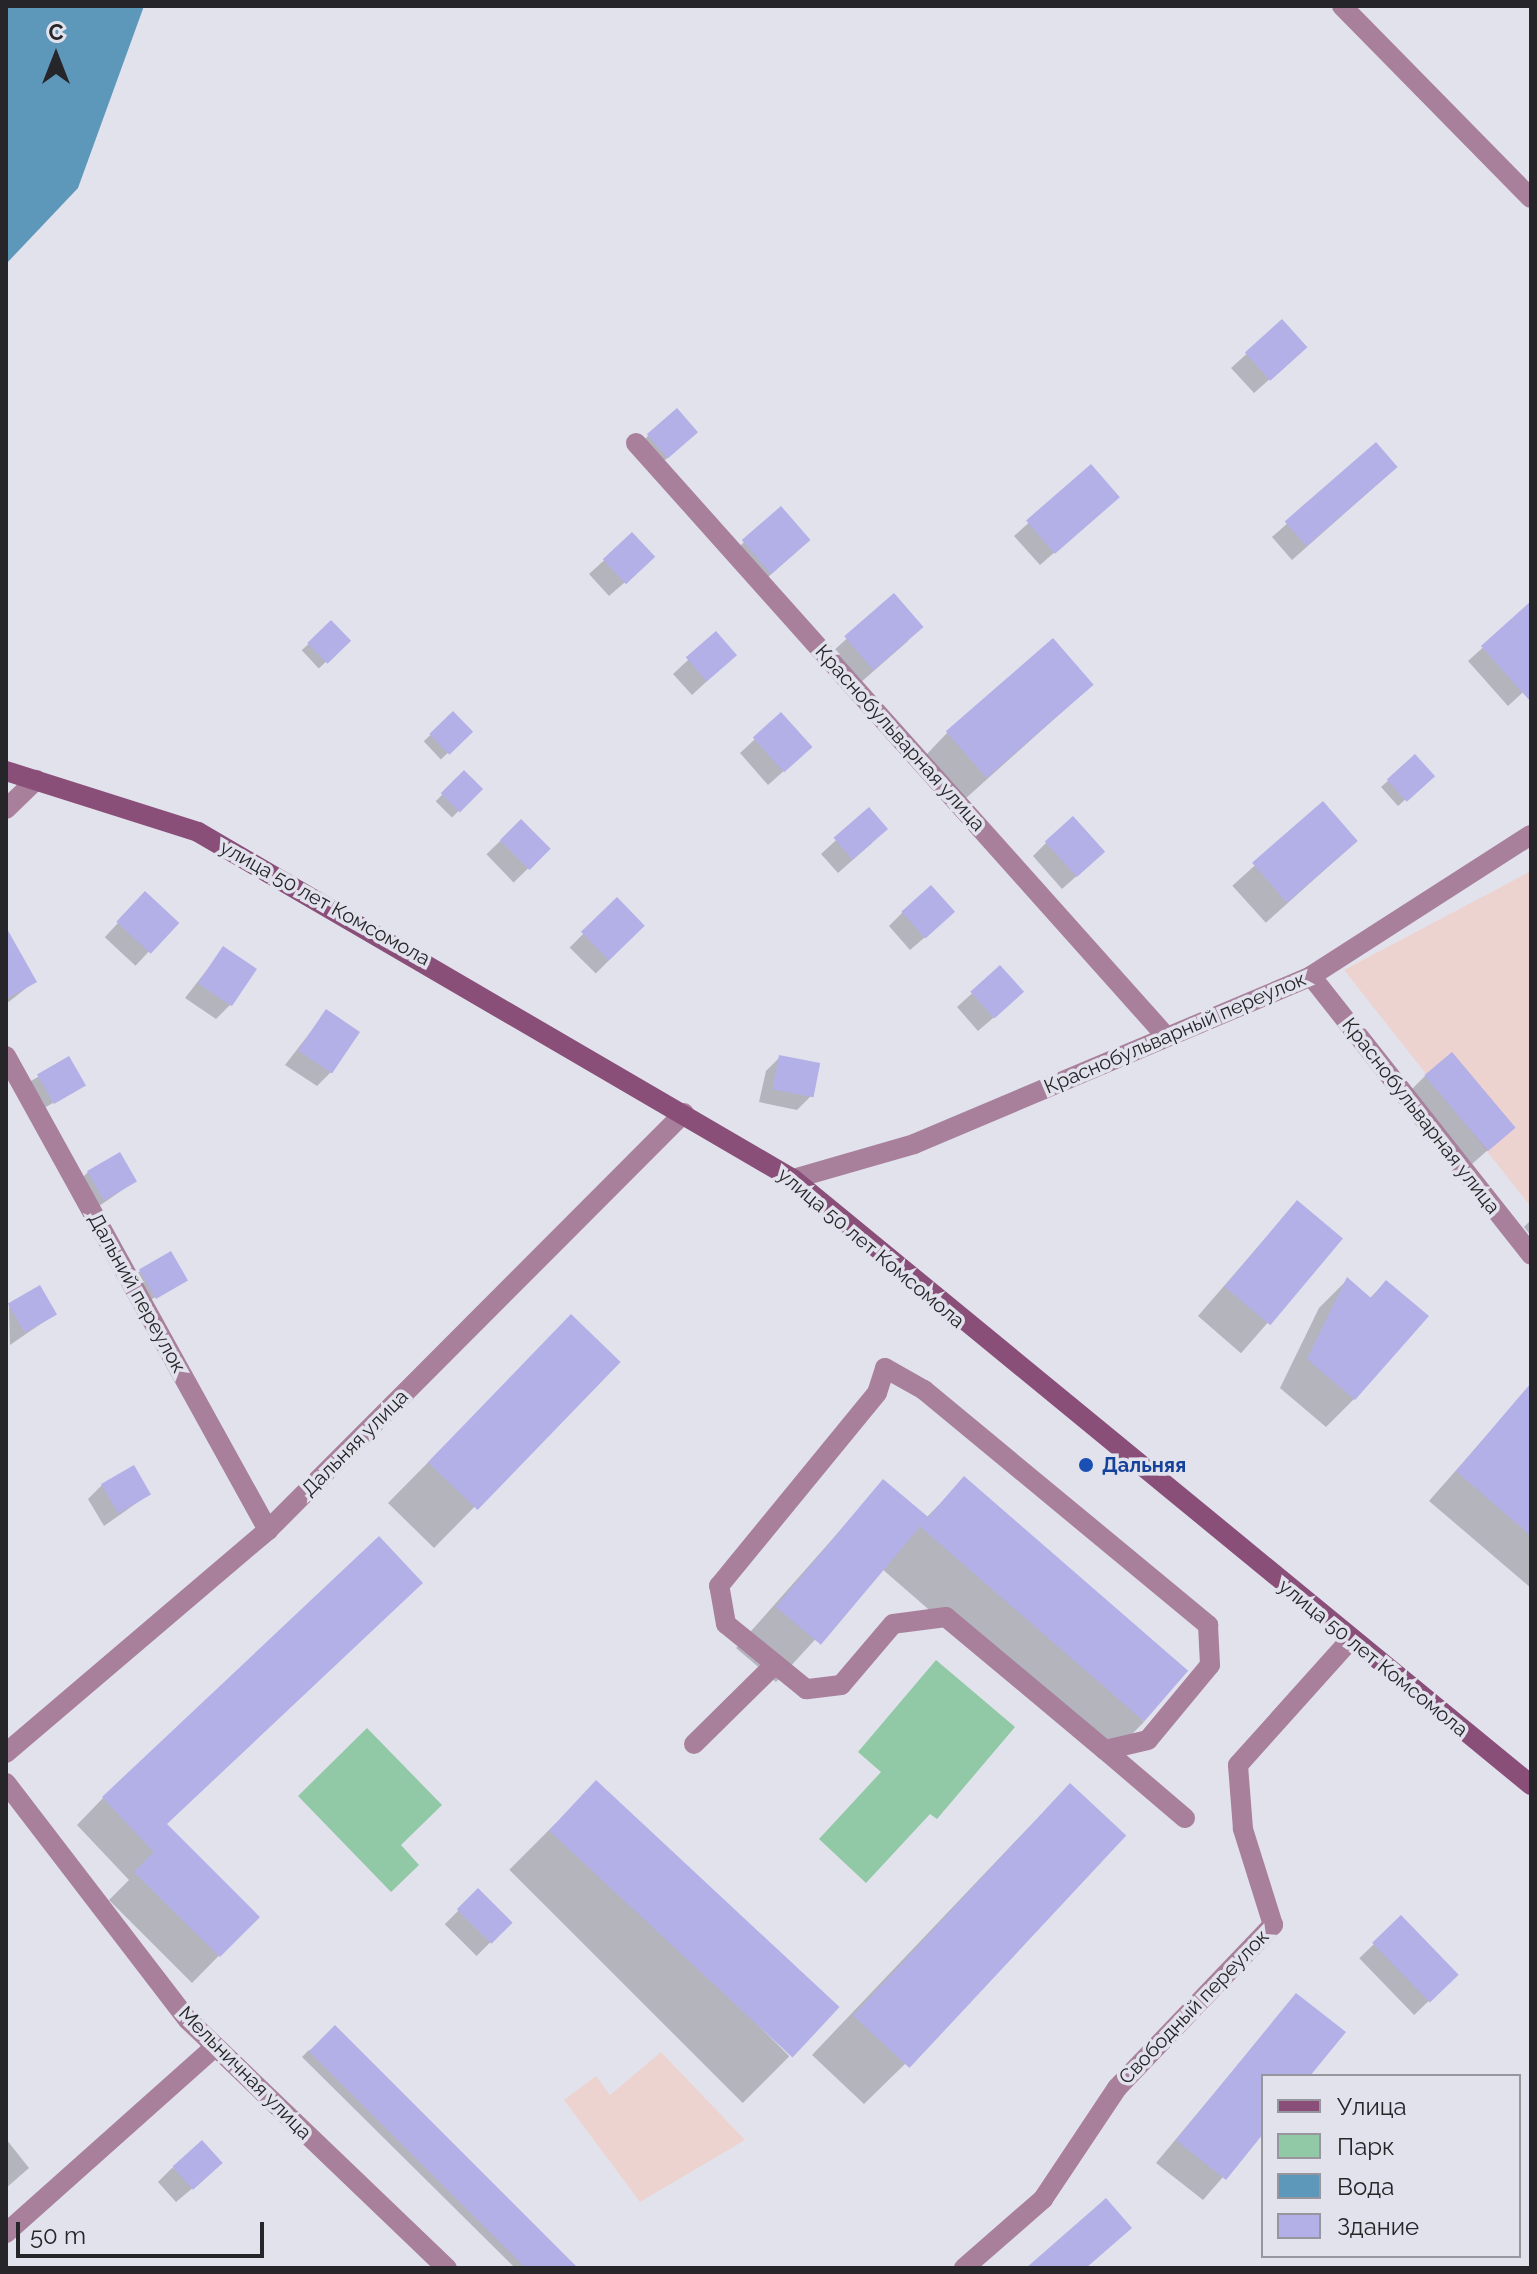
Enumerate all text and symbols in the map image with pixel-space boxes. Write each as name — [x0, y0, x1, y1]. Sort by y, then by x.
north arrow — [16, 16, 96, 96]
text: С — [48, 19, 64, 45]
street label: Краснобульварная улица — [810, 640, 990, 836]
street label: улица 50 лет Комсомола — [216, 835, 434, 971]
street label: Краснобульварный переулок — [1041, 967, 1309, 1099]
street label: Краснобульварная улица — [1337, 1013, 1505, 1219]
street label: улица 50 лет Комсомола — [773, 1163, 969, 1333]
street label: Дальний переулок — [83, 1209, 191, 1377]
street label: Дальняя улица — [297, 1385, 413, 1501]
place label: Дальняя — [1102, 1453, 1186, 1477]
marker: Дальняя — [1077, 1456, 1095, 1474]
street label: улица 50 лет Комсомола — [1273, 1574, 1473, 1742]
street label: Свободный переулок — [1114, 1925, 1274, 2089]
street label: Мельничная улица — [173, 2001, 317, 2145]
legend — [1261, 2074, 1521, 2258]
text: Улица — [1337, 2092, 1407, 2121]
text: Парк — [1337, 2132, 1395, 2161]
text: Вода — [1337, 2172, 1394, 2201]
scale bar — [20, 2206, 268, 2256]
text: Здание — [1337, 2212, 1419, 2241]
text: 50 m — [30, 2221, 86, 2250]

